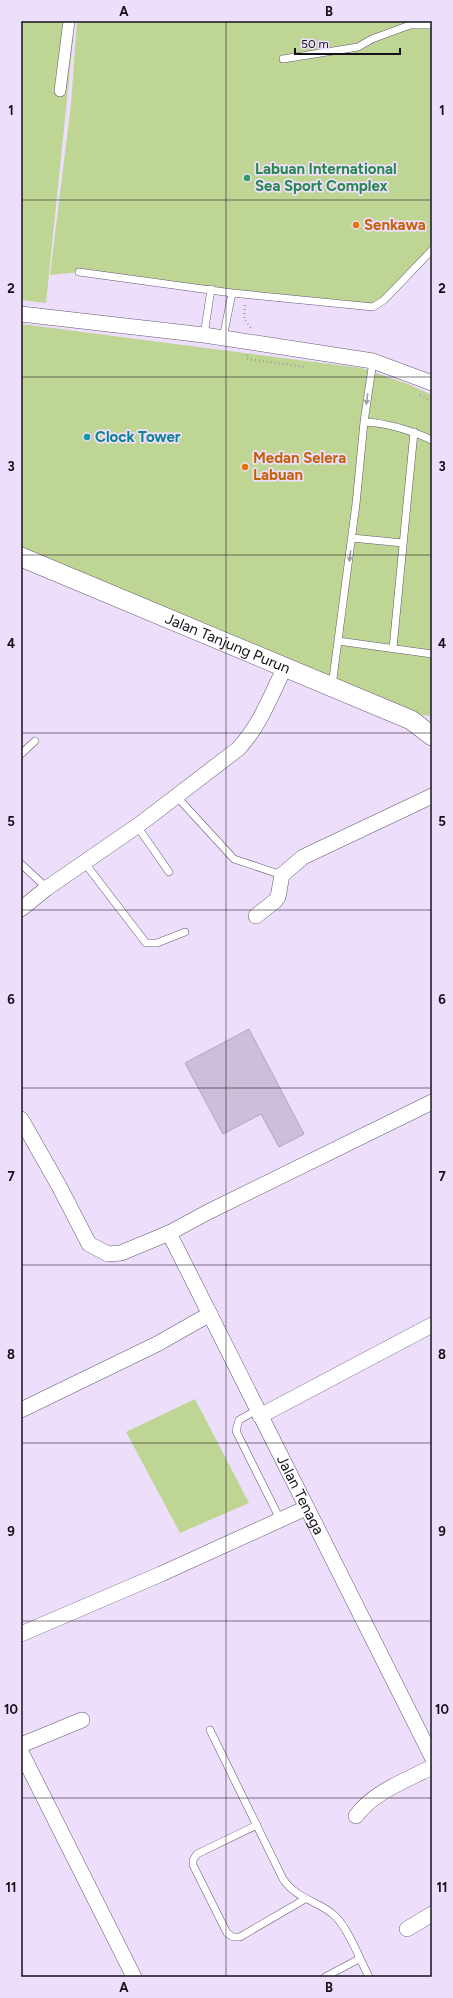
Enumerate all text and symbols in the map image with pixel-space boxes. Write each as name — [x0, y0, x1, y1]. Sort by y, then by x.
text: A — [119, 4, 129, 19]
text: B — [325, 4, 333, 19]
scale bar — [295, 30, 400, 56]
text: 50 m — [301, 37, 329, 51]
text: 1 — [8, 103, 14, 118]
text: 1 — [439, 103, 445, 118]
place label: Labuan International Sea Sport Complex — [255, 160, 397, 195]
marker: Labuan International Sea Sport Complex — [242, 173, 252, 183]
place label: Senkawa — [364, 216, 426, 234]
marker: Senkawa — [351, 220, 361, 230]
text: 2 — [7, 281, 15, 296]
text: 2 — [438, 281, 446, 296]
one-way arrow — [364, 393, 370, 405]
place label: Clock Tower — [95, 428, 181, 446]
marker: Clock Tower — [82, 432, 92, 442]
place label: Medan Selera Labuan — [253, 449, 346, 484]
text: 3 — [7, 459, 15, 474]
text: 3 — [438, 459, 446, 474]
marker: Medan Selera Labuan — [240, 462, 250, 472]
one-way arrow — [346, 550, 353, 562]
street label: Jalan Tanjung Purun — [162, 609, 293, 678]
text: 4 — [7, 636, 15, 651]
text: 4 — [438, 636, 446, 651]
text: 5 — [7, 814, 15, 829]
text: 5 — [438, 814, 446, 829]
text: 6 — [7, 992, 15, 1007]
text: 6 — [438, 992, 446, 1007]
text: 7 — [7, 1169, 15, 1184]
text: 7 — [438, 1169, 446, 1184]
text: 8 — [7, 1347, 15, 1362]
text: 8 — [438, 1347, 446, 1362]
street label: Jalan Tenaga — [273, 1452, 328, 1538]
text: 9 — [7, 1524, 15, 1539]
text: 9 — [438, 1524, 446, 1539]
text: 10 — [4, 1702, 18, 1717]
text: 10 — [435, 1702, 449, 1717]
text: 11 — [6, 1880, 16, 1895]
text: 11 — [437, 1880, 447, 1895]
text: A — [119, 1980, 129, 1995]
text: B — [325, 1980, 333, 1995]

